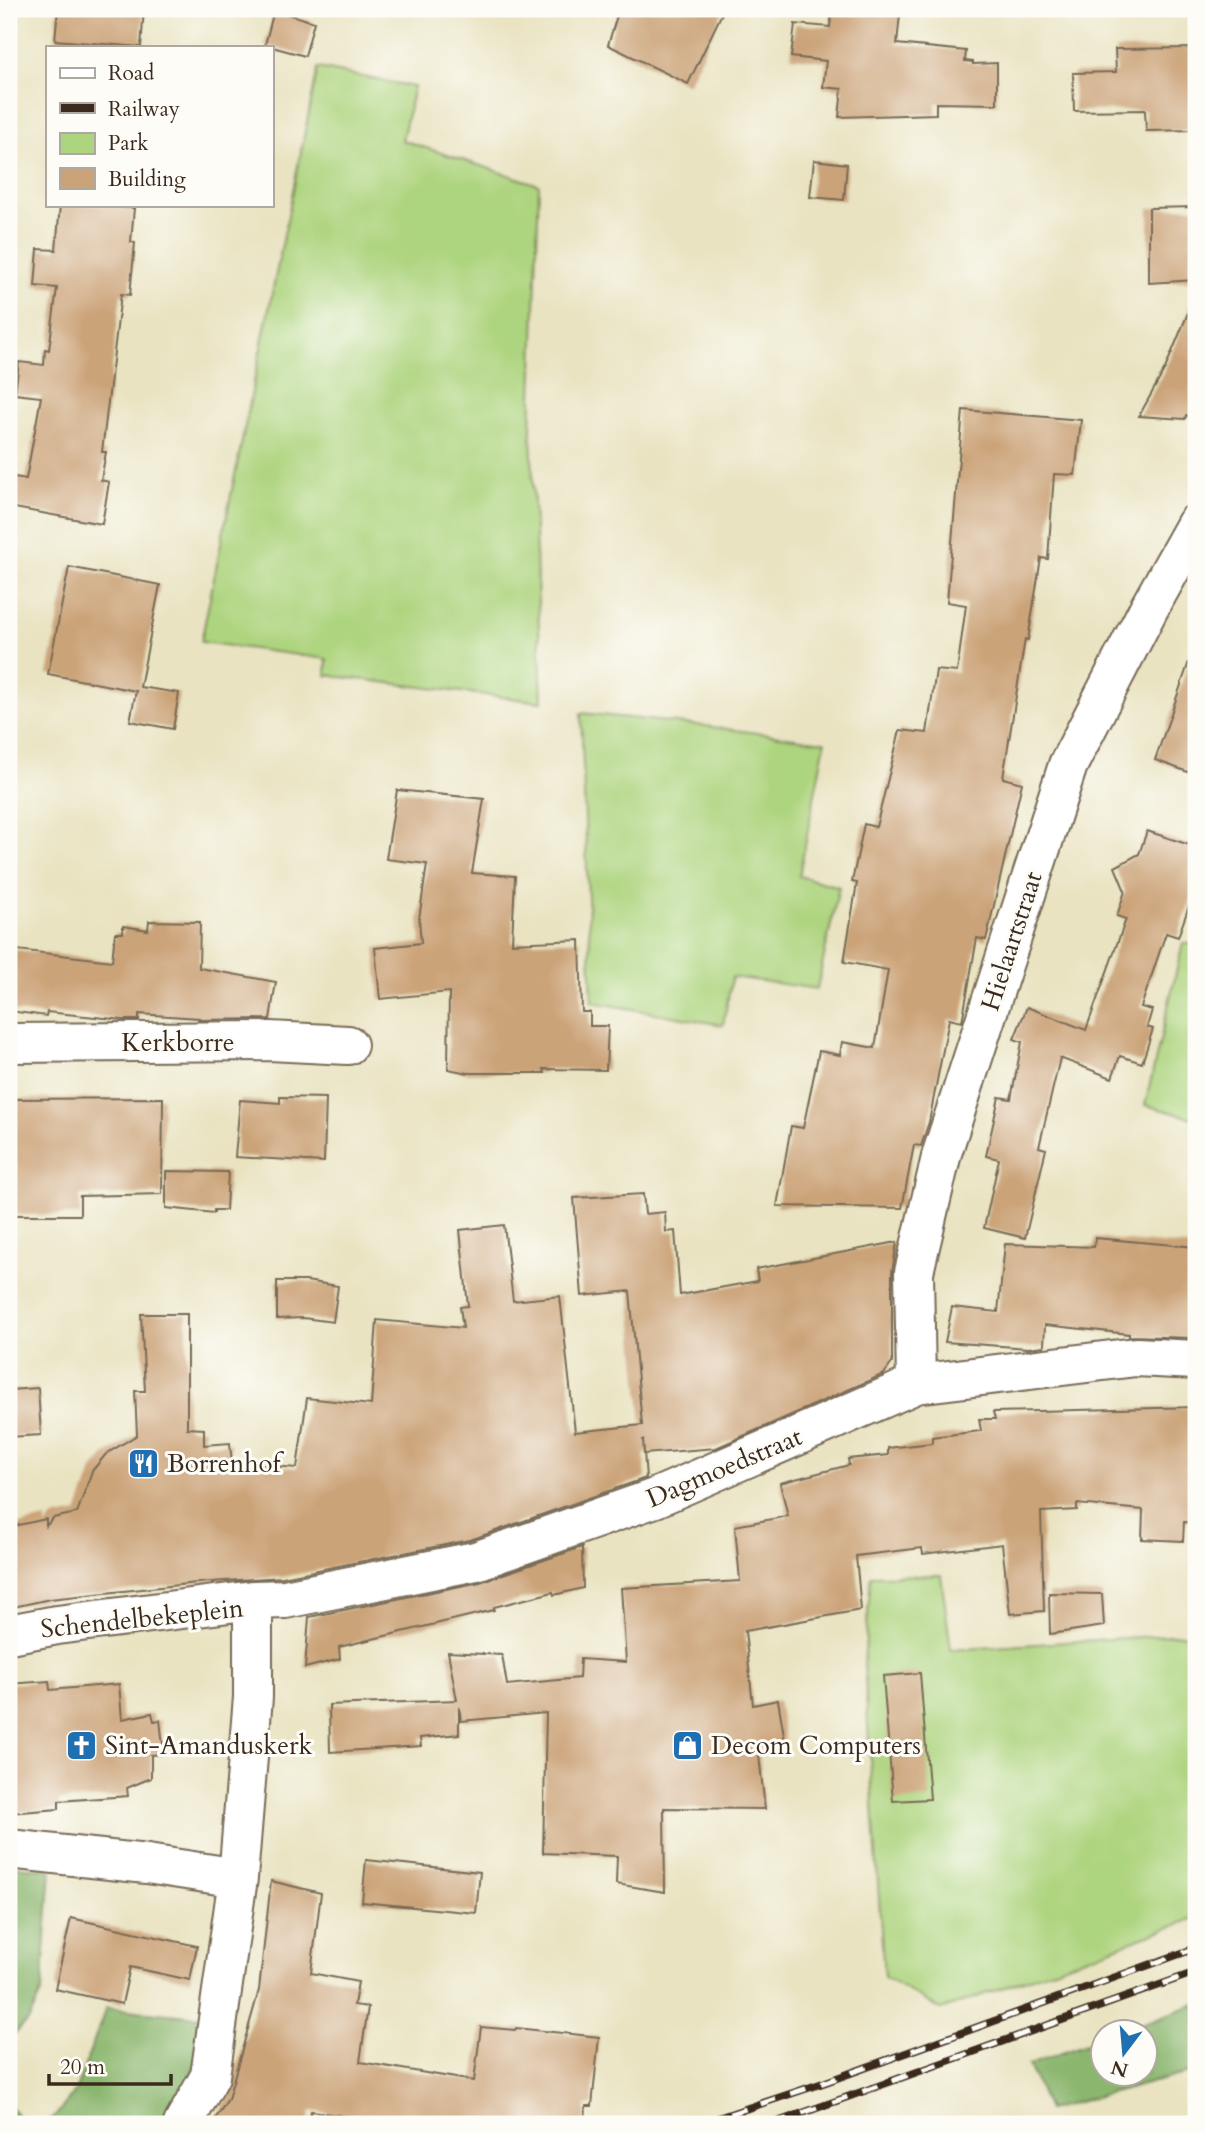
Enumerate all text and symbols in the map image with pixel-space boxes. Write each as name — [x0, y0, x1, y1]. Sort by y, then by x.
legend — [46, 46, 273, 206]
text: Road — [108, 59, 154, 88]
text: Railway — [108, 95, 180, 124]
text: Park — [108, 129, 149, 158]
text: Building — [108, 165, 186, 194]
street label: Hielaartstraat — [972, 867, 1050, 1015]
street label: Kerkborre — [121, 1025, 235, 1060]
street label: Dagmoedstraat — [641, 1419, 807, 1516]
restaurant icon: Borrenhof — [127, 1446, 161, 1480]
place label: Borrenhof — [167, 1446, 285, 1481]
street label: Schendelbekeplein — [39, 1590, 245, 1647]
church icon: Sint-Amanduskerk — [65, 1728, 99, 1762]
place label: Sint-Amanduskerk — [105, 1728, 312, 1763]
shop icon: Decom Computers — [671, 1728, 705, 1762]
place label: Decom Computers — [711, 1728, 921, 1763]
north arrow — [1090, 2018, 1160, 2088]
scale bar — [49, 2042, 172, 2086]
text: 20 m — [60, 2053, 105, 2082]
text: N — [1108, 2053, 1131, 2083]

